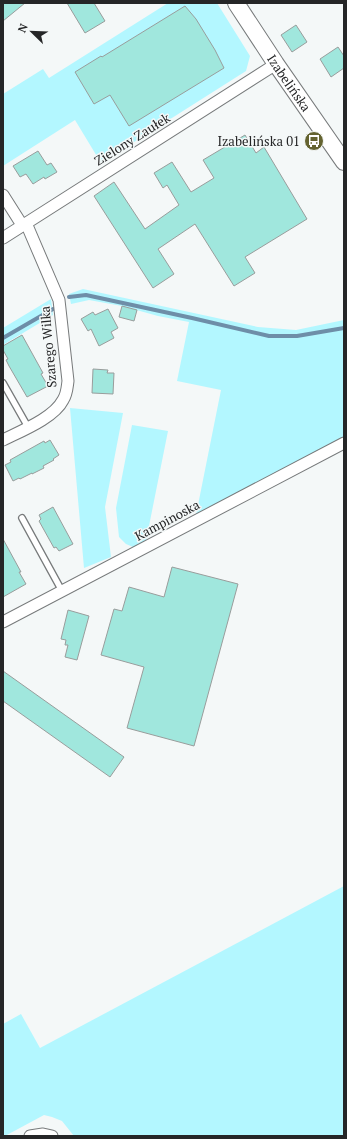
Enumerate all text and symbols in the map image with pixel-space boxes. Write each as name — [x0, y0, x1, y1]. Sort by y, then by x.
north arrow — [12, 12, 52, 52]
text: N — [15, 21, 31, 35]
street label: Izabelińska — [263, 51, 315, 115]
street label: Zielony Zaułek — [91, 108, 174, 170]
bus stop icon: Izabelińska 01 — [303, 130, 325, 152]
place label: Izabelińska 01 — [217, 132, 300, 150]
street label: Szarego Wilka — [35, 305, 61, 389]
street label: Kampinoska — [131, 495, 203, 545]

